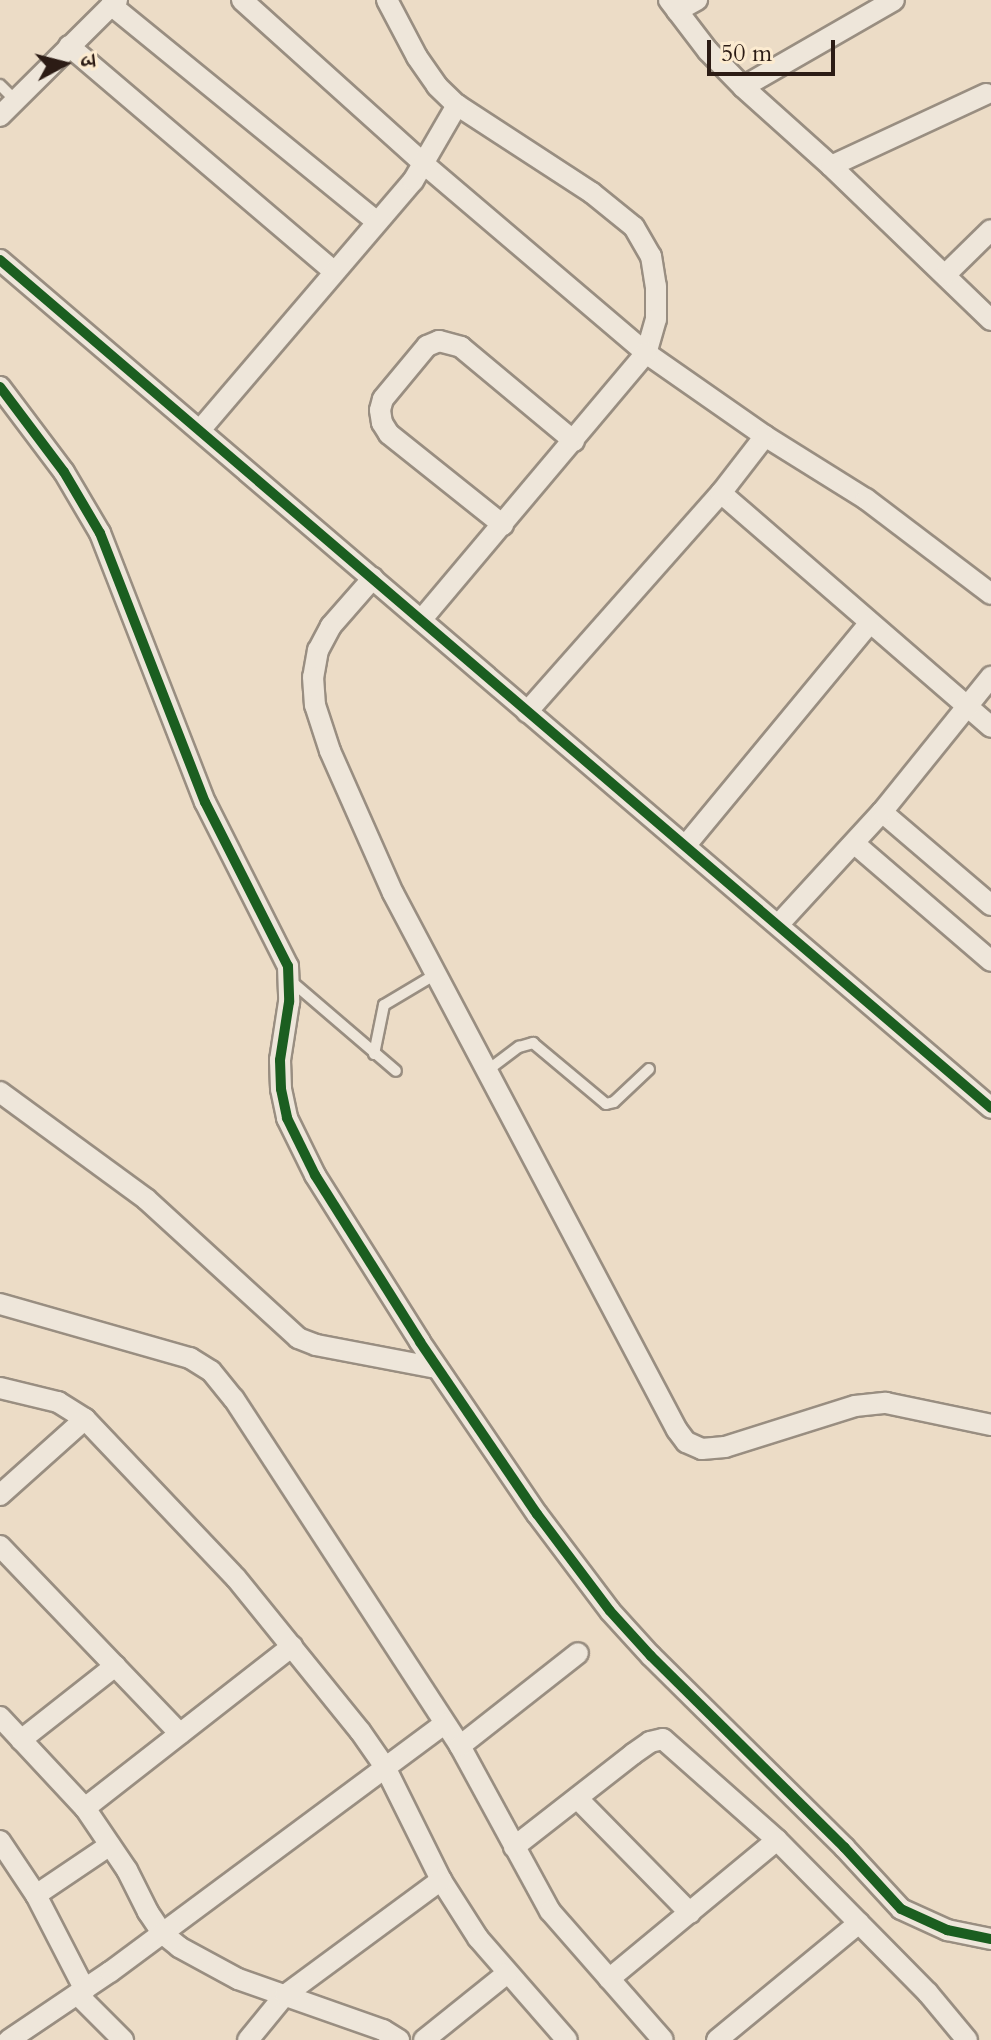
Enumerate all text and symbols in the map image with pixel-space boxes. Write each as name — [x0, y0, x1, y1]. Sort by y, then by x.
north arrow — [24, 24, 104, 104]
scale bar — [711, 24, 839, 74]
text: 50 m — [721, 37, 772, 70]
text: उ — [72, 54, 103, 68]

